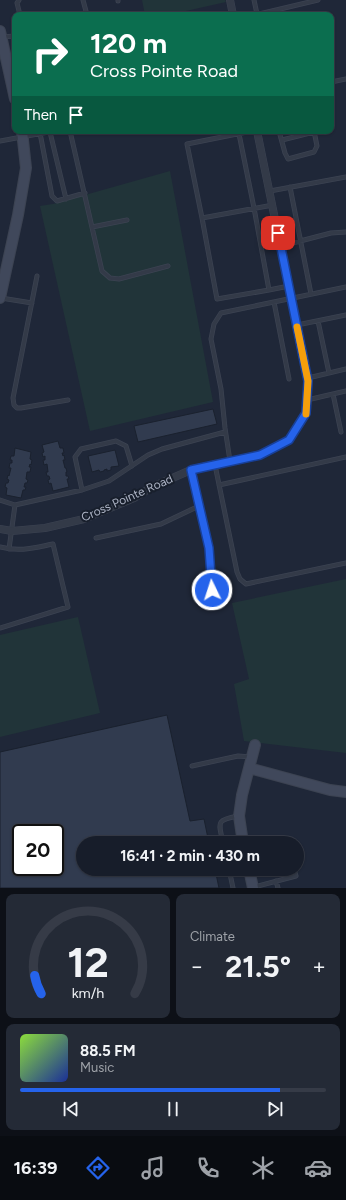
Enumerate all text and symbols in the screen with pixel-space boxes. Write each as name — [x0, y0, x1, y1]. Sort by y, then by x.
text: 120 m — [90, 26, 167, 60]
icon: right — [24, 28, 76, 80]
text: Cross Pointe Road — [90, 60, 238, 82]
icon: arrive — [65, 104, 87, 126]
text: Then — [24, 106, 57, 124]
pin — [261, 216, 295, 250]
icon: arrive — [267, 222, 289, 244]
street label: Cross Pointe Road — [79, 472, 175, 524]
position arrow — [191, 569, 233, 611]
speed limit sign: 20 — [12, 824, 64, 876]
text: 16:41 · 2 min · 430 m — [120, 847, 260, 865]
text: Climate — [190, 929, 235, 944]
text: 12 — [67, 937, 109, 987]
text: 21.5° — [225, 948, 291, 985]
text: − — [190, 953, 204, 980]
text: + — [312, 953, 326, 980]
text: km/h — [72, 984, 104, 1002]
text: 88.5 FM — [80, 1042, 136, 1060]
text: Music — [80, 1060, 114, 1075]
icon: previous — [60, 1098, 82, 1120]
icon: pause — [162, 1098, 184, 1120]
icon: next — [264, 1098, 286, 1120]
icon: directions — [84, 1154, 112, 1182]
icon: music — [139, 1154, 167, 1182]
icon: phone — [194, 1154, 222, 1182]
icon: climate — [249, 1154, 277, 1182]
icon: car — [304, 1154, 332, 1182]
text: 16:39 — [14, 1157, 57, 1179]

